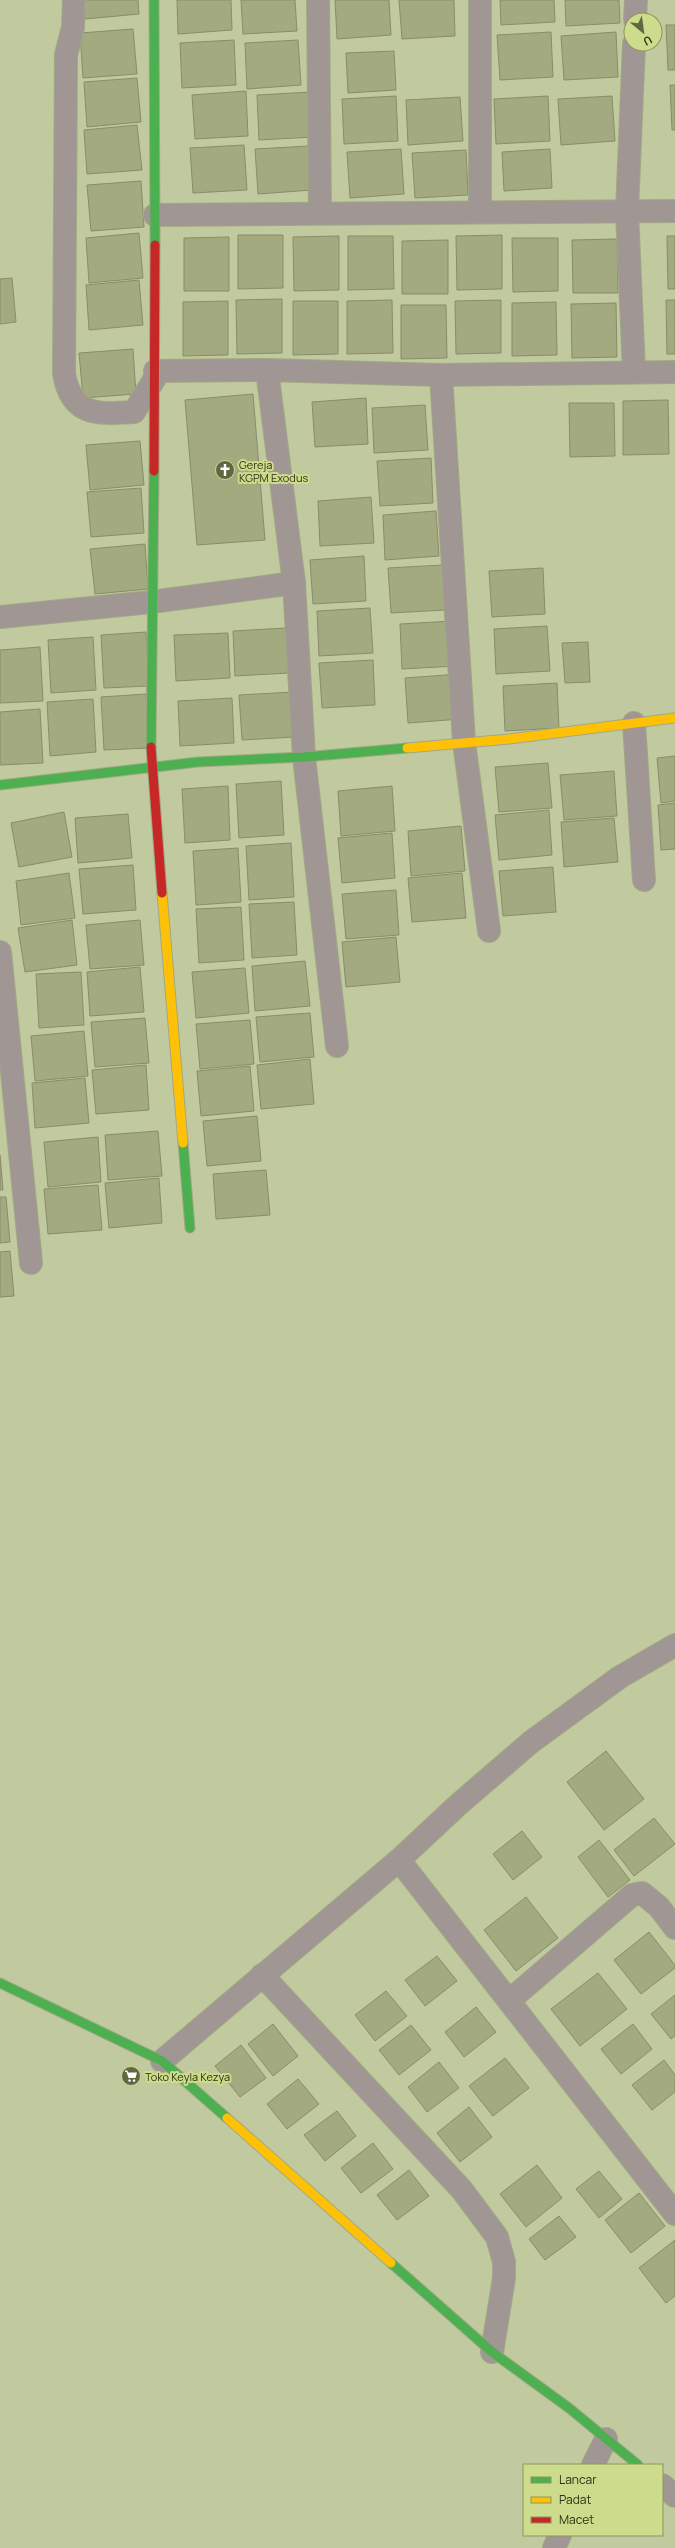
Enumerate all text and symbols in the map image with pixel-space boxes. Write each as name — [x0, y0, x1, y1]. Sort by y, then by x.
north arrow — [623, 12, 663, 52]
text: U — [641, 33, 655, 50]
place label: Gereja KGPM Exodus — [239, 457, 308, 485]
church icon: Gereja KGPM Exodus — [214, 459, 236, 481]
supermarket icon: Toko Keyla Kezya — [120, 2065, 142, 2087]
place label: Toko Keyla Kezya — [145, 2069, 230, 2084]
legend — [523, 2464, 663, 2536]
text: Lancar — [559, 2471, 597, 2488]
text: Padat — [559, 2491, 591, 2508]
text: Macet — [559, 2511, 594, 2528]

